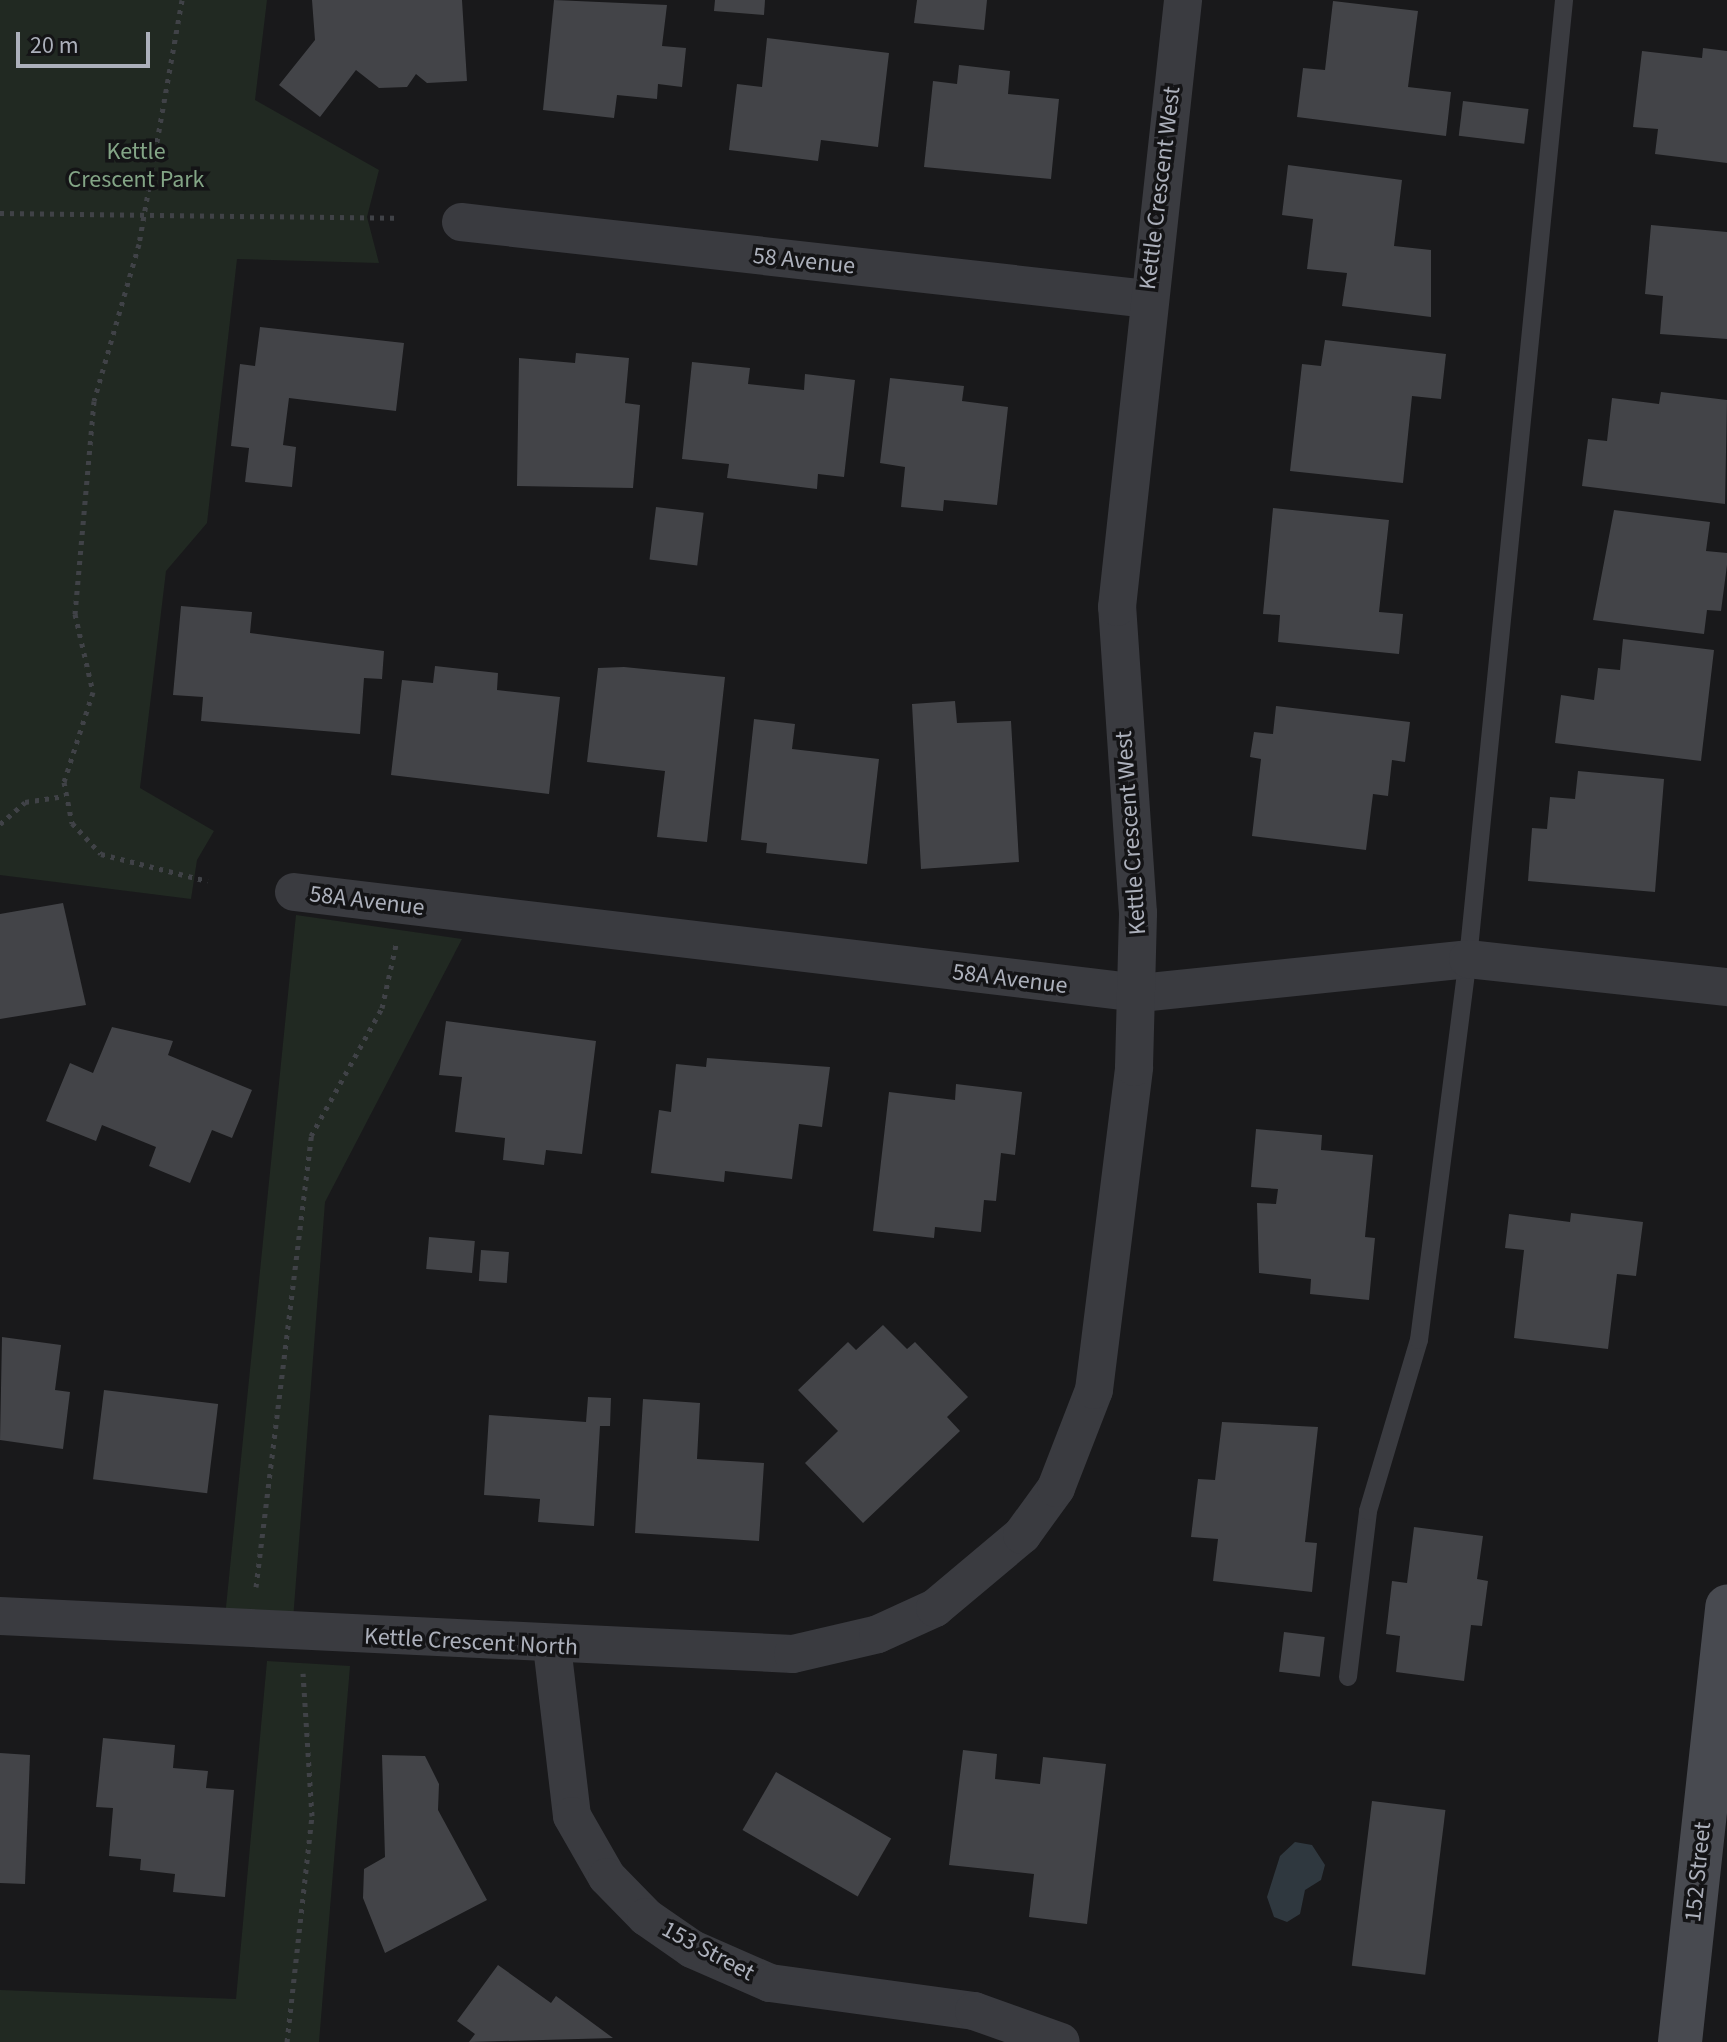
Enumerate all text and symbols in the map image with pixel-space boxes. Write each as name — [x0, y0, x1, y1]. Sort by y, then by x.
scale bar — [20, 16, 154, 66]
text: 20 m — [30, 28, 79, 63]
street label: Kettle Crescent West — [1133, 85, 1187, 291]
park label: Kettle Crescent Park — [68, 138, 204, 194]
street label: 58 Avenue — [751, 241, 857, 281]
street label: Kettle Crescent West — [1110, 730, 1152, 936]
street label: 58A Avenue — [308, 880, 426, 922]
street label: 58A Avenue — [951, 958, 1069, 1000]
street label: Kettle Crescent North — [363, 1622, 579, 1662]
street label: 152 Street — [1678, 1820, 1718, 1924]
street label: 153 Street — [657, 1915, 759, 1987]

